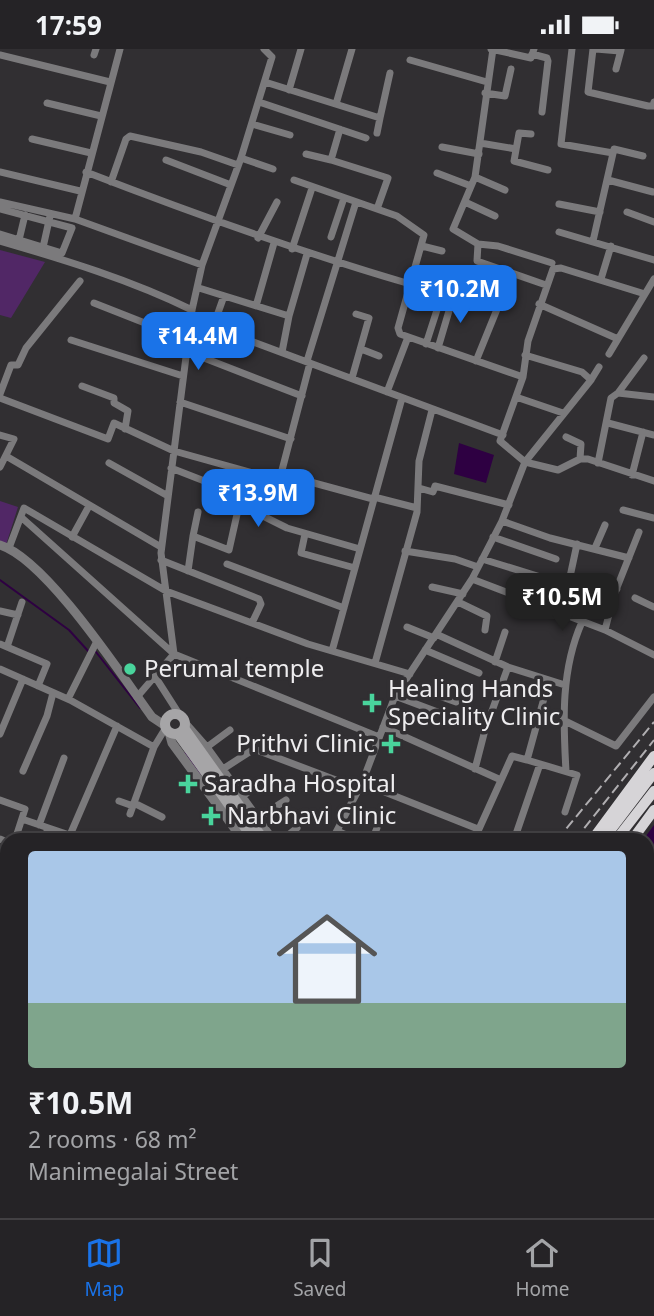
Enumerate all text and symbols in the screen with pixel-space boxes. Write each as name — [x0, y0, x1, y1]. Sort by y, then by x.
text: 17:59 — [35, 7, 102, 43]
pin: ₹10.2M — [403, 265, 517, 325]
text: ₹10.2M — [420, 272, 500, 304]
pin: ₹14.4M — [141, 313, 255, 372]
text: ₹14.4M — [158, 319, 238, 351]
pin: ₹13.9M — [201, 469, 315, 529]
text: ₹13.9M — [218, 476, 298, 508]
pin: ₹10.5M — [505, 573, 619, 633]
text: ₹10.5M — [522, 580, 602, 612]
place label: Perumal temple — [144, 651, 324, 684]
marker: Perumal temple — [122, 661, 138, 677]
place label: Healing Hands Speciality Clinic — [388, 671, 560, 732]
marker: Healing Hands Speciality Clinic — [362, 693, 382, 713]
place label: Prithvi Clinic — [236, 726, 375, 759]
marker: Prithvi Clinic — [381, 734, 401, 754]
place label: Saradha Hospital — [204, 766, 396, 799]
marker: Saradha Hospital — [178, 774, 198, 794]
place label: Narbhavi Clinic — [227, 798, 396, 831]
marker: Narbhavi Clinic — [201, 806, 221, 826]
icon: home — [264, 896, 390, 1022]
text: ₹10.5M — [28, 1082, 133, 1123]
text: 2 rooms · 68 m² — [28, 1123, 197, 1155]
text: Manimegalai Street — [28, 1155, 238, 1187]
tab: Map — [85, 1234, 124, 1302]
tab: Saved — [293, 1234, 346, 1302]
tab: Home — [515, 1234, 569, 1302]

